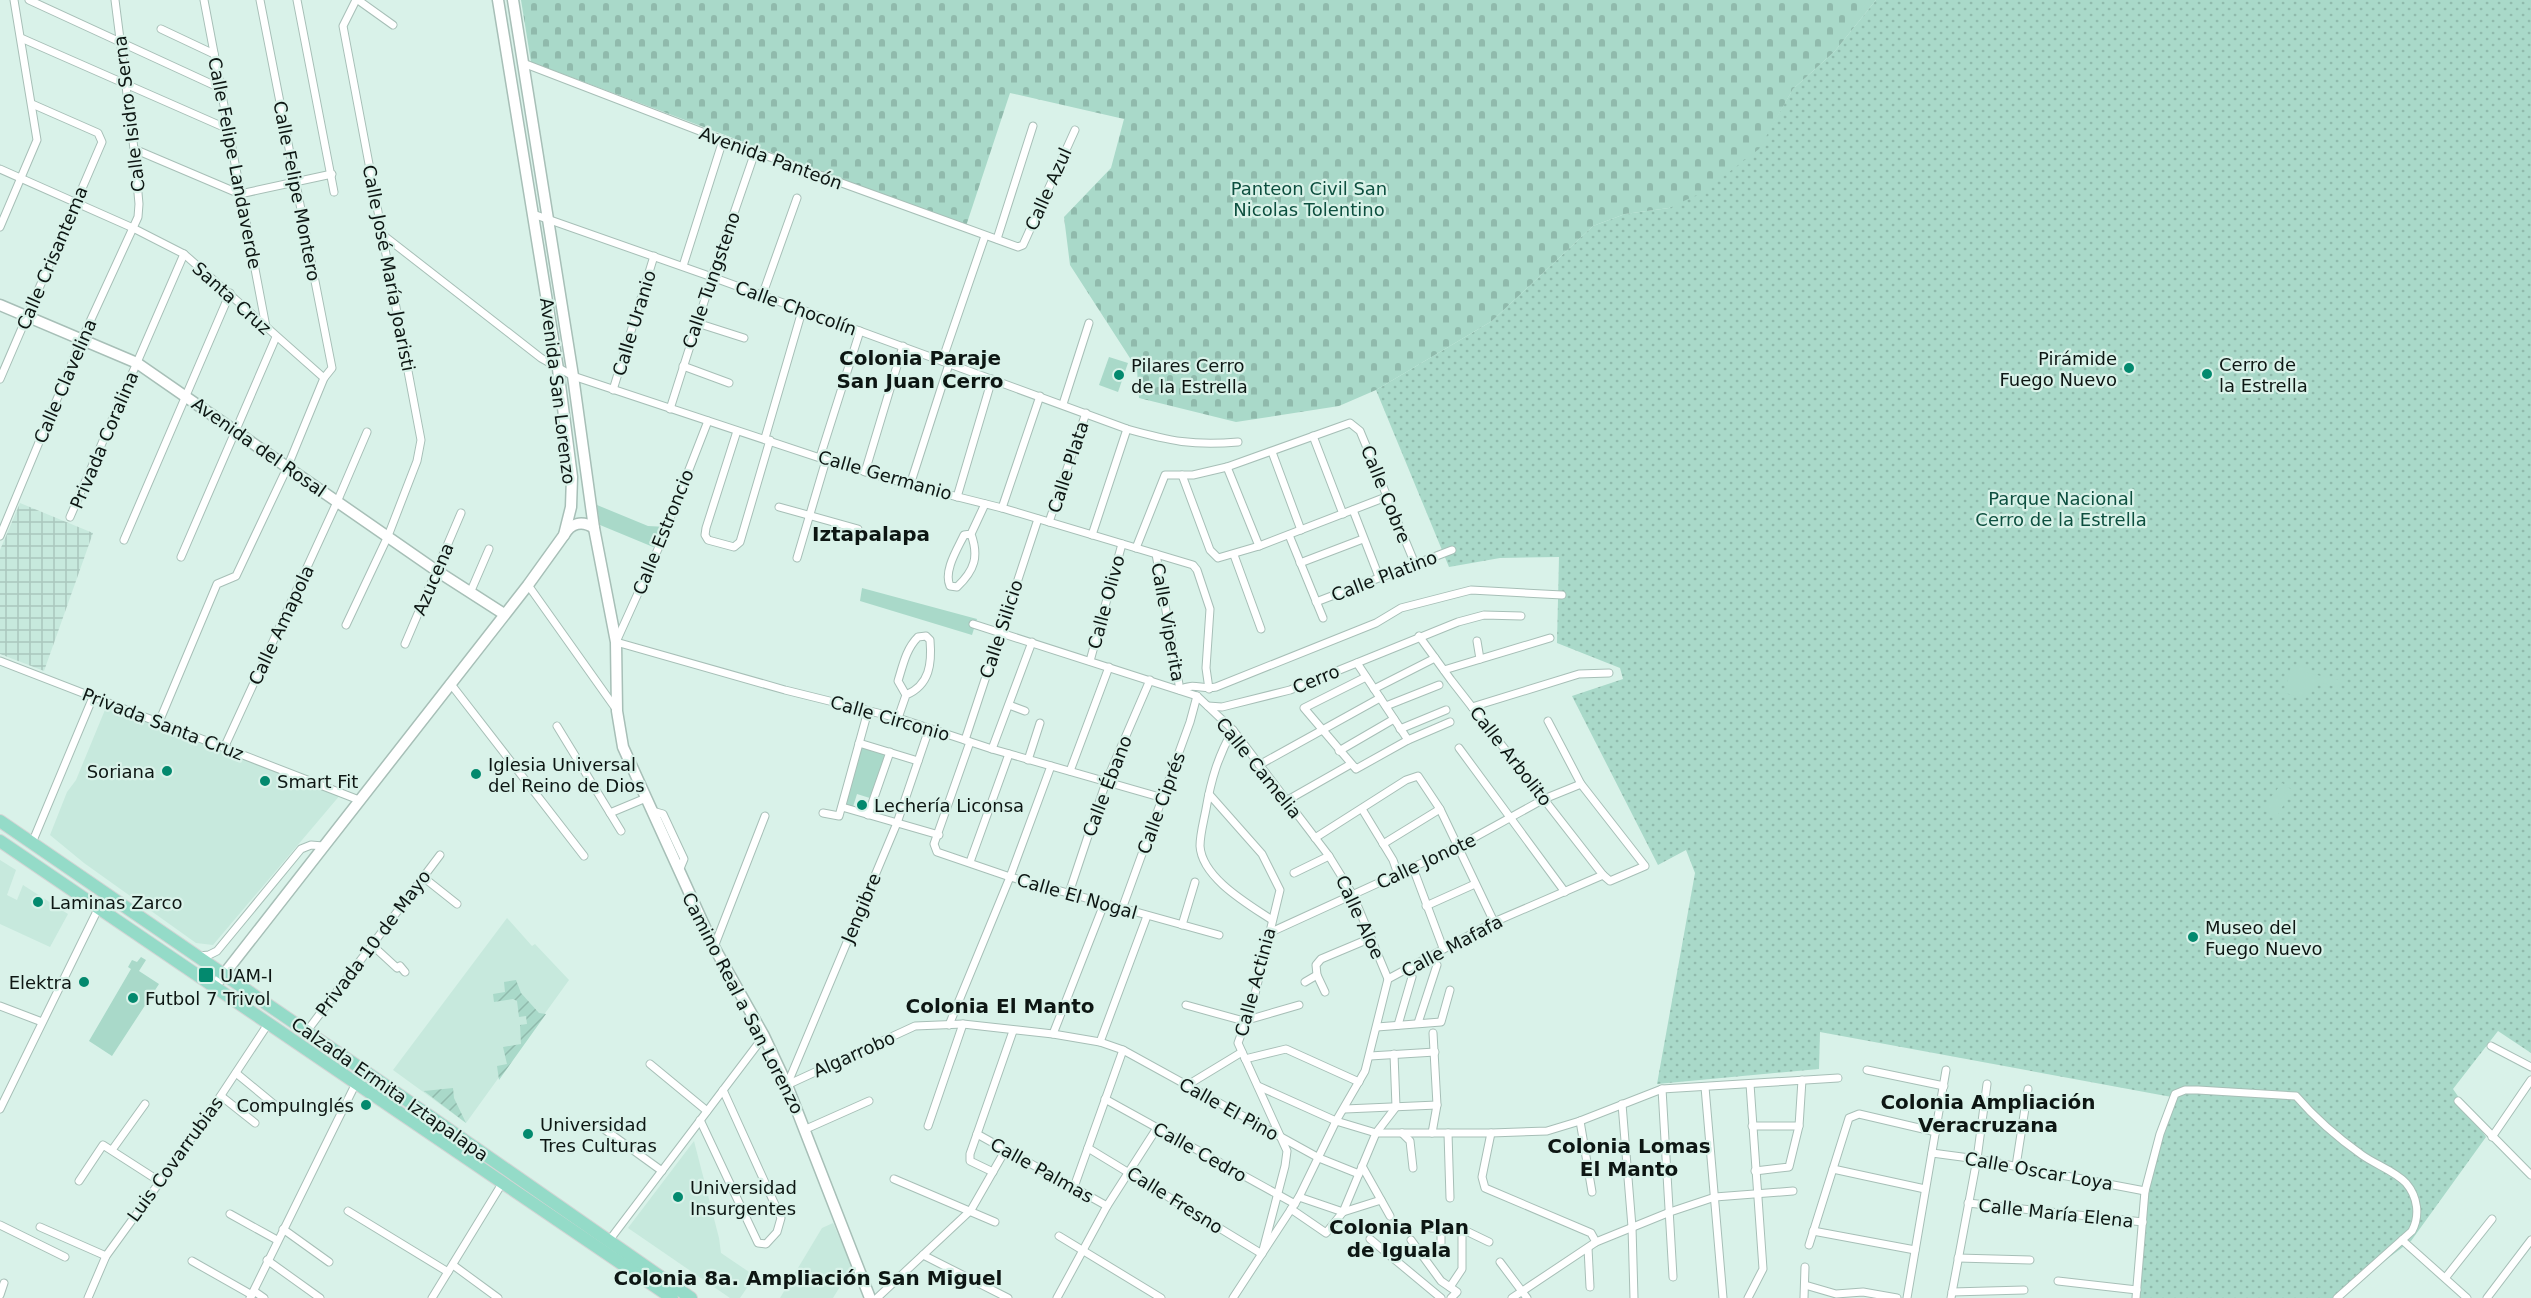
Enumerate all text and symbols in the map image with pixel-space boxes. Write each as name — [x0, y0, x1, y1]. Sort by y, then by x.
street label: Calle Isidro Serna — [109, 35, 149, 193]
street label: Calle Felipe Landaverde — [204, 55, 266, 271]
street label: Calle Felipe Montero — [269, 99, 325, 283]
street label: Avenida Panteón — [697, 122, 845, 194]
street label: Calle Azul — [1020, 144, 1076, 234]
street label: Calle José María Joaristi — [359, 163, 419, 373]
park label: Panteon Civil San Nicolas Tolentino — [1231, 178, 1387, 220]
street label: Calle Crisantema — [12, 183, 92, 333]
street label: Calle Tungsteno — [678, 209, 744, 351]
street label: Santa Cruz — [188, 257, 276, 339]
street label: Calle Uranio — [608, 268, 660, 378]
street label: Calle Chocolín — [732, 276, 860, 340]
street label: Avenida San Lorenzo — [536, 296, 580, 486]
street label: Calle Clavelina — [29, 316, 101, 446]
district label: Colonia Paraje San Juan Cerro — [836, 346, 1004, 393]
place label: Pirámide Fuego Nuevo — [1999, 348, 2117, 390]
place label: Cerro de la Estrella — [2219, 354, 2308, 396]
place label: Pilares Cerro de la Estrella — [1131, 355, 1248, 397]
marker: Pirámide Fuego Nuevo — [2122, 361, 2136, 375]
marker: Cerro de la Estrella — [2200, 367, 2214, 381]
street label: Privada Coralina — [66, 368, 142, 512]
marker: Pilares Cerro de la Estrella — [1112, 368, 1126, 382]
street label: Avenida del Rosal — [188, 393, 330, 501]
street label: Calle Plata — [1043, 418, 1093, 516]
street label: Calle Cobre — [1357, 442, 1415, 546]
street label: Calle Germanio — [816, 446, 954, 504]
street label: Calle Estroncio — [628, 466, 698, 598]
park label: Parque Nacional Cerro de la Estrella — [1975, 488, 2147, 530]
district label: Iztapalapa — [812, 522, 930, 546]
street label: Azucena — [408, 540, 458, 618]
street label: Calle Platino — [1328, 546, 1440, 606]
street label: Calle Olivo — [1083, 553, 1129, 651]
street label: Calle Viperita — [1147, 561, 1189, 683]
street label: Calle Amapola — [244, 562, 318, 688]
street label: Calle Silicio — [975, 577, 1027, 681]
street label: Cerro — [1289, 660, 1343, 698]
street label: Privada Santa Cruz — [79, 684, 247, 764]
street label: Calle Circonio — [828, 691, 952, 745]
street label: Calle Arbolito — [1466, 702, 1556, 810]
street label: Calle Camelia — [1212, 713, 1306, 823]
street label: Calle Ébano — [1078, 732, 1136, 840]
street label: Calle Ciprés — [1133, 749, 1189, 857]
place label: Iglesia Universal del Reino de Dios — [488, 754, 645, 796]
place label: Soriana — [87, 761, 155, 782]
marker: Soriana — [160, 764, 174, 778]
marker: Iglesia Universal del Reino de Dios — [469, 767, 483, 781]
place label: Smart Fit — [277, 771, 358, 792]
marker: Smart Fit — [258, 774, 272, 788]
place label: Lechería Liconsa — [874, 795, 1024, 816]
marker: Lechería Liconsa — [855, 798, 869, 812]
street label: Calle Jonote — [1373, 829, 1479, 893]
street label: Privada 10 de Mayo — [311, 866, 435, 1020]
street label: Calle El Nogal — [1014, 869, 1140, 923]
street label: Jengibre — [837, 870, 885, 947]
street label: Calle Aloe — [1332, 872, 1388, 962]
street label: Camino Real a San Lorenzo — [678, 889, 808, 1117]
place label: Laminas Zarco — [50, 892, 182, 913]
marker: Laminas Zarco — [31, 895, 45, 909]
street label: Calle Mafafa — [1398, 911, 1506, 981]
place label: Museo del Fuego Nuevo — [2205, 917, 2323, 959]
street label: Calle Actinia — [1230, 925, 1280, 1039]
marker: Museo del Fuego Nuevo — [2186, 930, 2200, 944]
place label: UAM-I — [220, 965, 273, 986]
marker: UAM-I — [197, 966, 215, 984]
place label: Elektra — [9, 972, 72, 993]
marker: Elektra — [77, 975, 91, 989]
place label: Futbol 7 Trivol — [145, 988, 271, 1009]
marker: Futbol 7 Trivol — [126, 991, 140, 1005]
district label: Colonia El Manto — [906, 994, 1094, 1018]
street label: Calzada Ermita Iztapalapa — [287, 1013, 493, 1165]
street label: Algarrobo — [810, 1027, 898, 1081]
street label: Calle El Pino — [1176, 1073, 1282, 1145]
district label: Colonia Ampliación Veracruzana — [1880, 1090, 2096, 1137]
street label: Luis Covarrubias — [123, 1092, 227, 1226]
place label: CompuInglés — [236, 1095, 354, 1116]
marker: CompuInglés — [359, 1098, 373, 1112]
place label: Universidad Tres Culturas — [539, 1114, 657, 1156]
street label: Calle Cedro — [1150, 1118, 1250, 1186]
marker: Universidad Tres Culturas — [521, 1127, 535, 1141]
street label: Calle Palmas — [987, 1133, 1097, 1207]
district label: Colonia Lomas El Manto — [1547, 1134, 1711, 1181]
street label: Calle Oscar Loya — [1963, 1148, 2115, 1194]
street label: Calle Fresno — [1123, 1162, 1227, 1238]
place label: Universidad Insurgentes — [690, 1177, 797, 1219]
marker: Universidad Insurgentes — [671, 1190, 685, 1204]
street label: Calle María Elena — [1977, 1194, 2135, 1232]
district label: Colonia Plan de Iguala — [1329, 1215, 1469, 1262]
district label: Colonia 8a. Ampliación San Miguel — [614, 1266, 1002, 1290]

